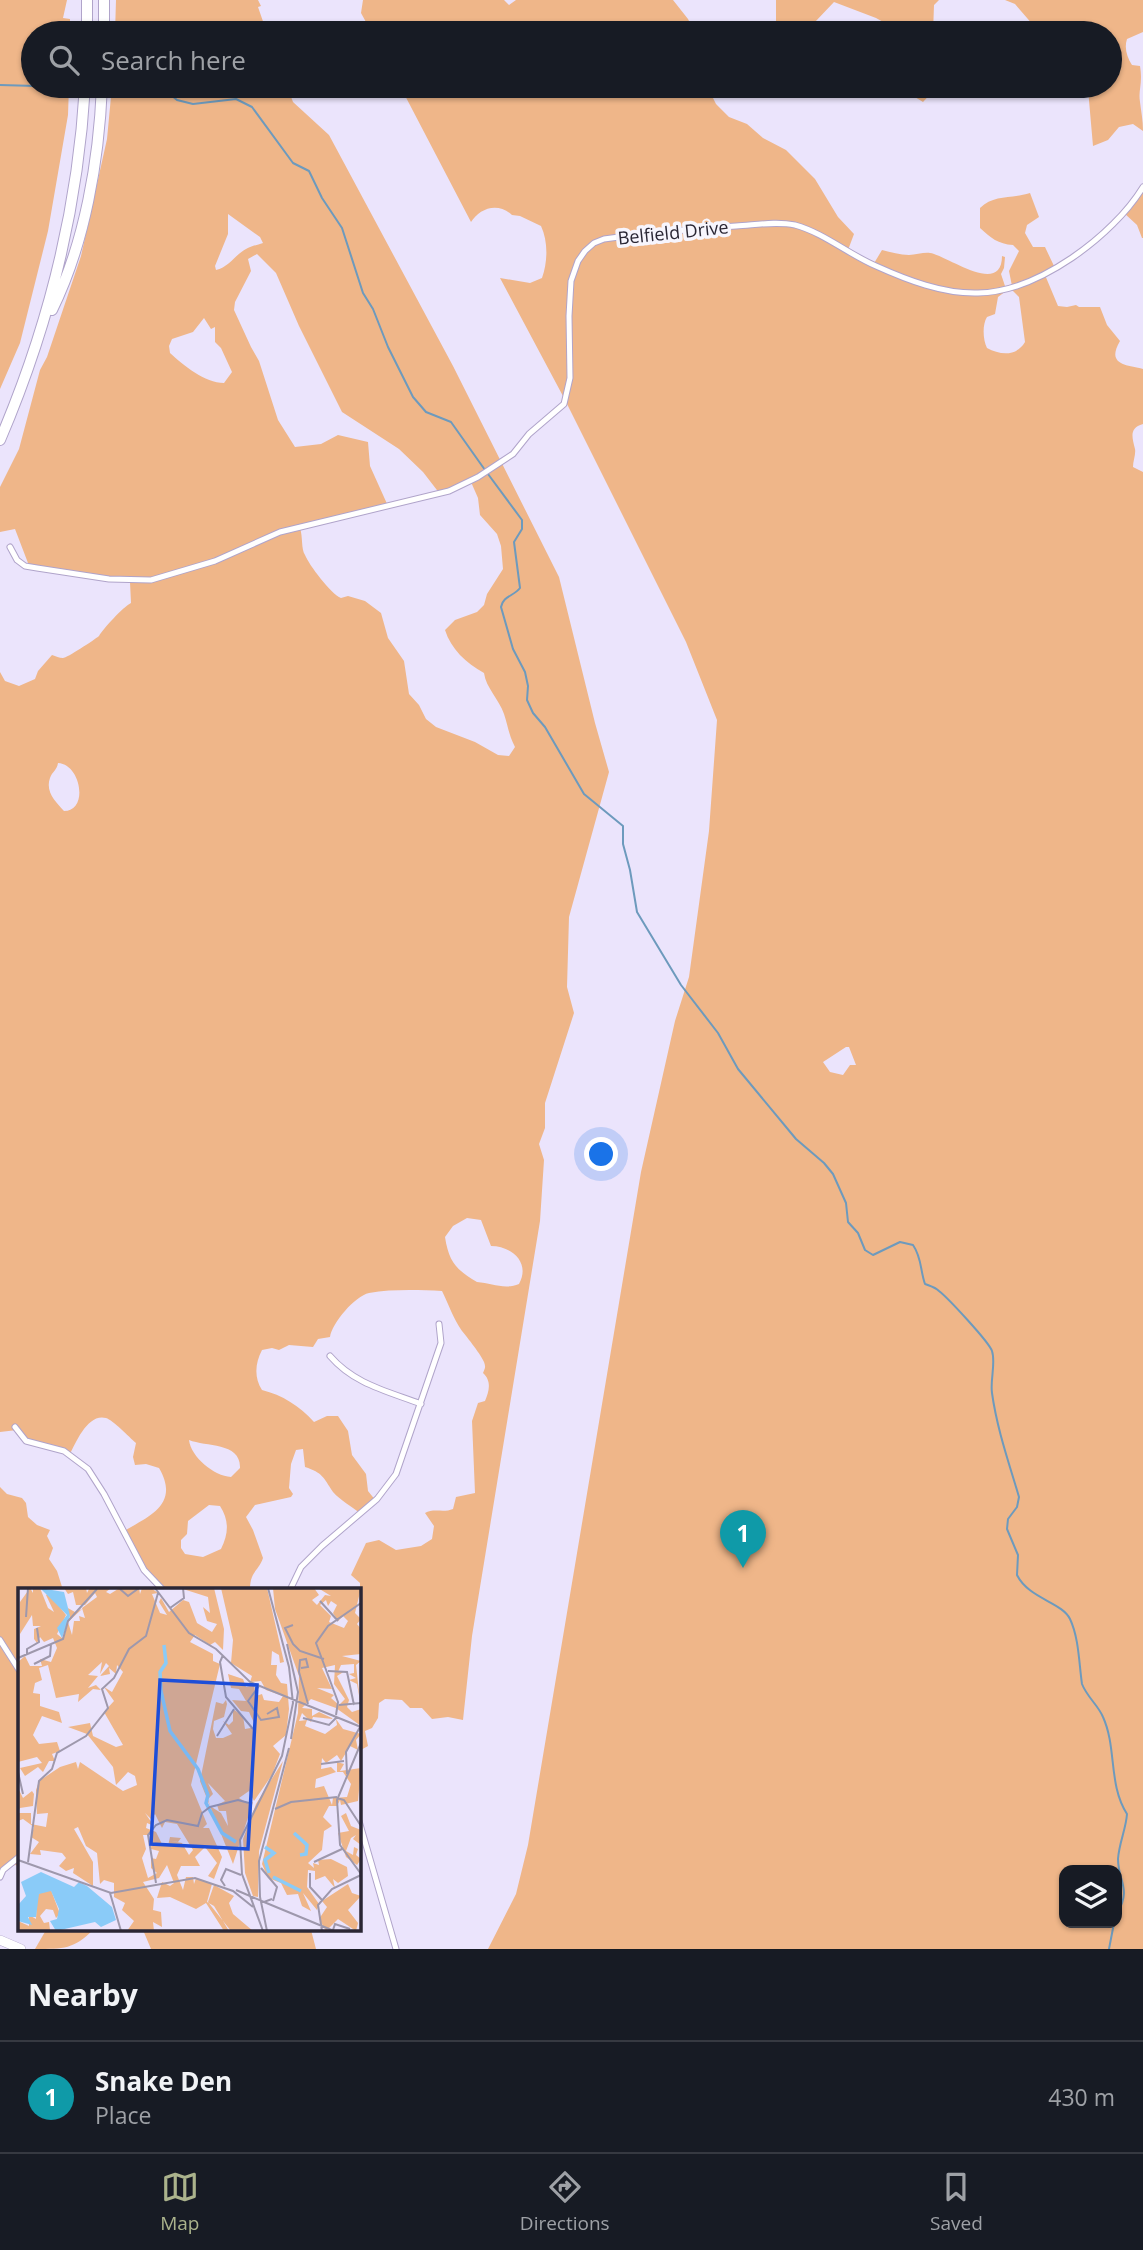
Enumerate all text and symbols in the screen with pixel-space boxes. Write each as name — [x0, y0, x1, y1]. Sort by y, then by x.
search box — [21, 21, 1122, 98]
icon: search — [45, 41, 83, 79]
text: Search here — [101, 42, 246, 78]
street label: Belfield Drive — [616, 214, 730, 250]
your location — [584, 1137, 618, 1171]
pin: 1 — [720, 1510, 766, 1568]
inset map — [18, 1588, 360, 1932]
map controls — [1059, 1865, 1122, 1928]
button: layers — [1059, 1865, 1122, 1928]
text: Nearby — [28, 1974, 138, 2015]
text: Snake Den — [95, 2063, 232, 2099]
text: 1 — [44, 2081, 58, 2113]
text: 430 m — [1048, 2081, 1115, 2113]
text: Place — [95, 2099, 151, 2131]
tab: Map — [160, 2168, 199, 2236]
tab: Directions — [520, 2168, 610, 2236]
tab: Saved — [930, 2168, 983, 2236]

